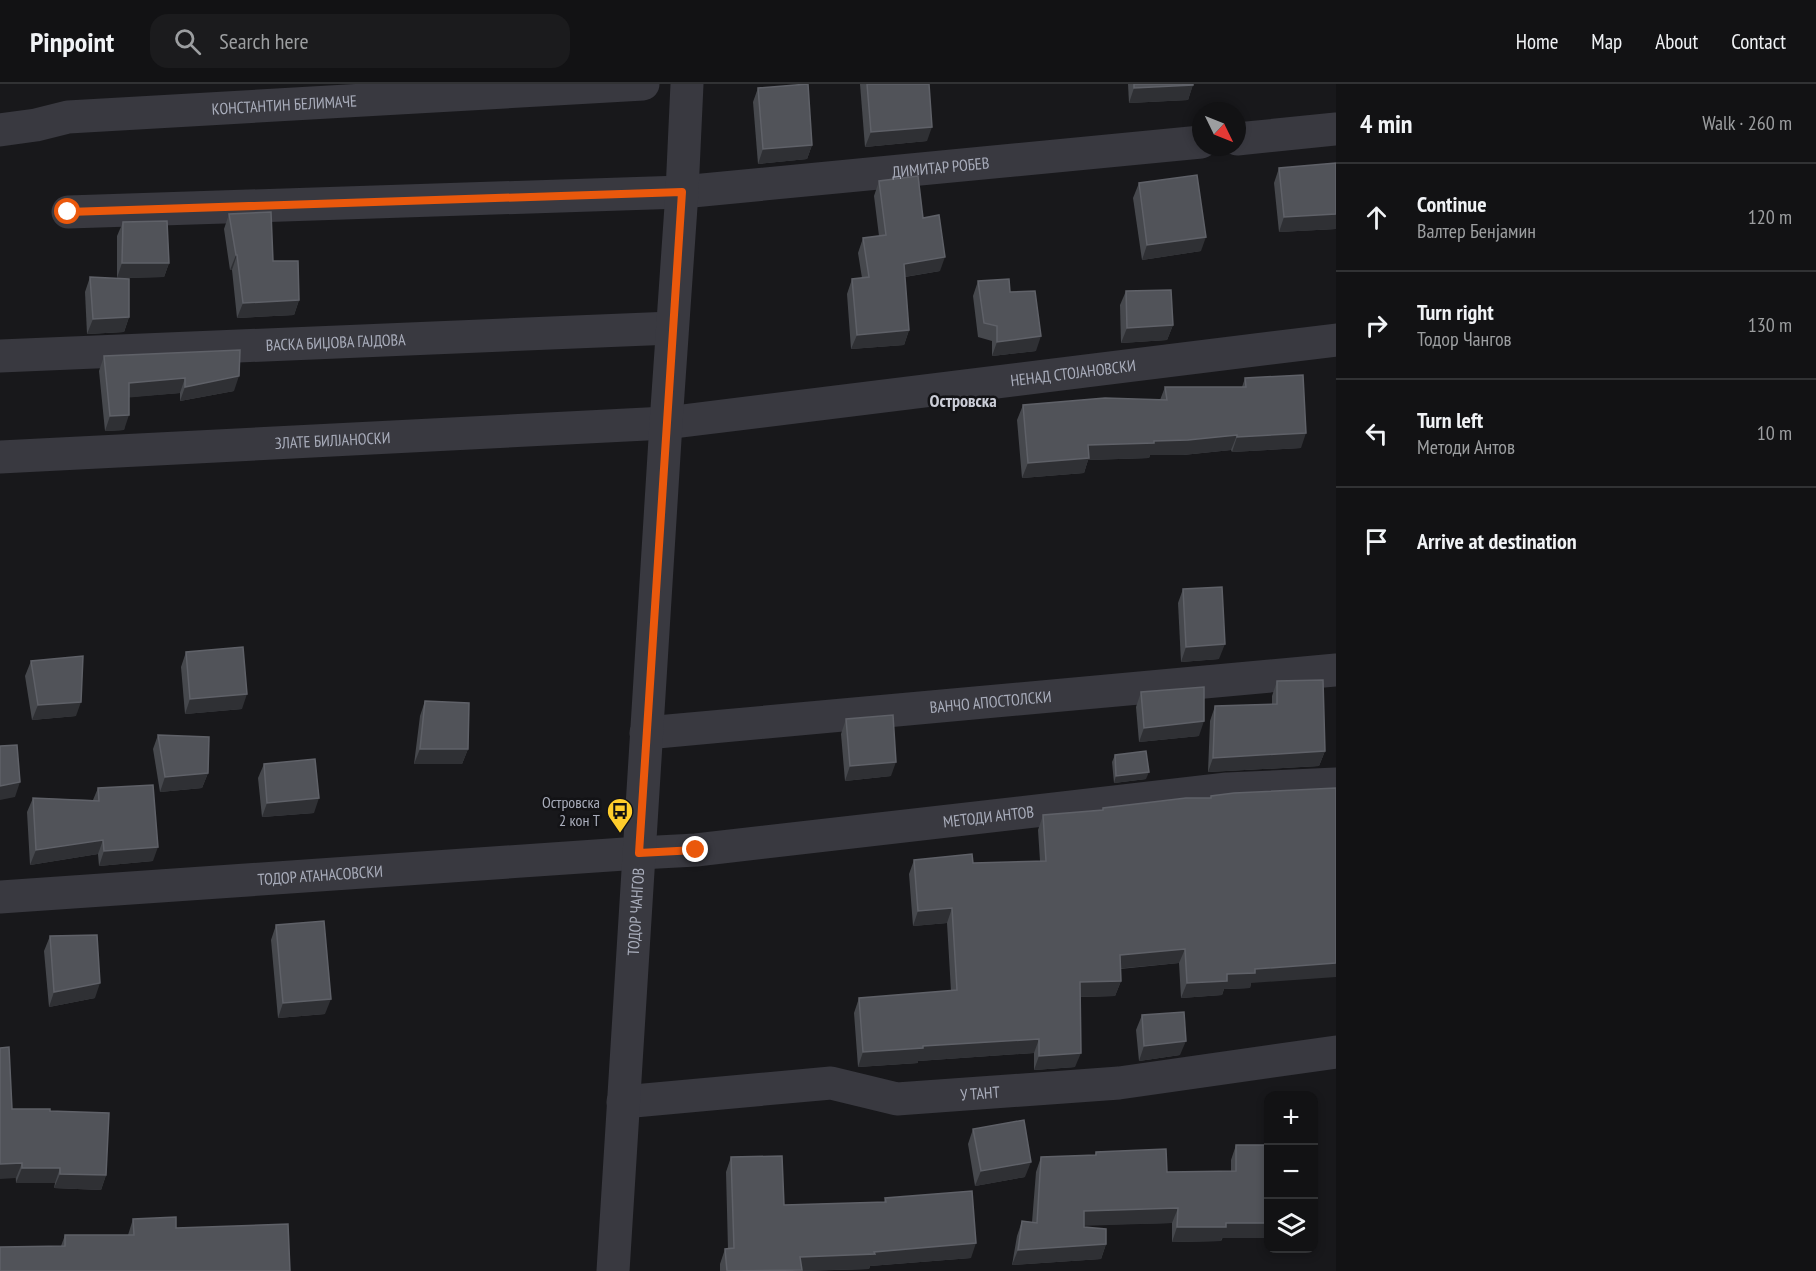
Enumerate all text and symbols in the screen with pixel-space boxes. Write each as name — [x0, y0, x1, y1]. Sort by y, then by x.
search box — [150, 14, 570, 68]
text: Pinpoint — [30, 23, 114, 60]
icon: search — [171, 25, 204, 58]
text: Search here — [219, 27, 309, 55]
text: Home — [1516, 28, 1558, 55]
text: Map — [1591, 28, 1622, 55]
text: About — [1655, 28, 1698, 55]
text: Contact — [1731, 28, 1786, 55]
street label: КОНСТАНТИН БЕЛИМАЧЕ — [211, 90, 358, 119]
north arrow — [1192, 102, 1246, 156]
text: 4 min — [1360, 107, 1413, 140]
text: Walk · 260 m — [1702, 110, 1792, 136]
street label: ДИМИТАР РОБЕВ — [891, 152, 990, 182]
text: Continue — [1417, 190, 1487, 218]
route start — [54, 198, 80, 224]
icon: ahead — [1360, 201, 1393, 234]
text: 120 m — [1748, 204, 1792, 230]
text: Валтер Бенјамин — [1417, 218, 1536, 244]
text: Turn right — [1417, 298, 1494, 326]
icon: right — [1360, 309, 1393, 342]
text: 130 m — [1748, 312, 1792, 338]
text: Тодор Чангов — [1417, 326, 1512, 352]
street label: ВАСКА БИЏОВА ГАЈДОВА — [265, 329, 407, 355]
street label: НЕНАД СТОЈАНОВСКИ — [1009, 355, 1137, 390]
district label: Островска — [929, 389, 997, 412]
text: Turn left — [1417, 406, 1483, 434]
icon: left — [1360, 417, 1393, 450]
text: 10 m — [1757, 420, 1792, 446]
street label: ЗЛАТЕ БИЛЈАНОСКИ — [274, 427, 391, 453]
text: Методи Антов — [1417, 434, 1515, 460]
icon: arrive — [1360, 525, 1393, 558]
text: Arrive at destination — [1417, 527, 1577, 555]
street label: ВАНЧО АПОСТОЛСКИ — [929, 686, 1052, 717]
place label: Островска 2 кон T — [542, 792, 600, 830]
bus stop icon: Островска 2 кон T — [605, 796, 635, 834]
street label: МЕТОДИ АНТОВ — [942, 801, 1035, 832]
route end — [682, 836, 708, 862]
street label: ТОДОР АТАНАСОВСКИ — [257, 861, 383, 889]
street label: ТОДОР ЧАНГОВ — [623, 867, 648, 956]
street label: У ТАНТ — [960, 1082, 1000, 1104]
map controls — [1264, 1091, 1318, 1253]
button: + — [1264, 1091, 1318, 1145]
button: − — [1264, 1145, 1318, 1199]
button: layers — [1264, 1199, 1318, 1253]

